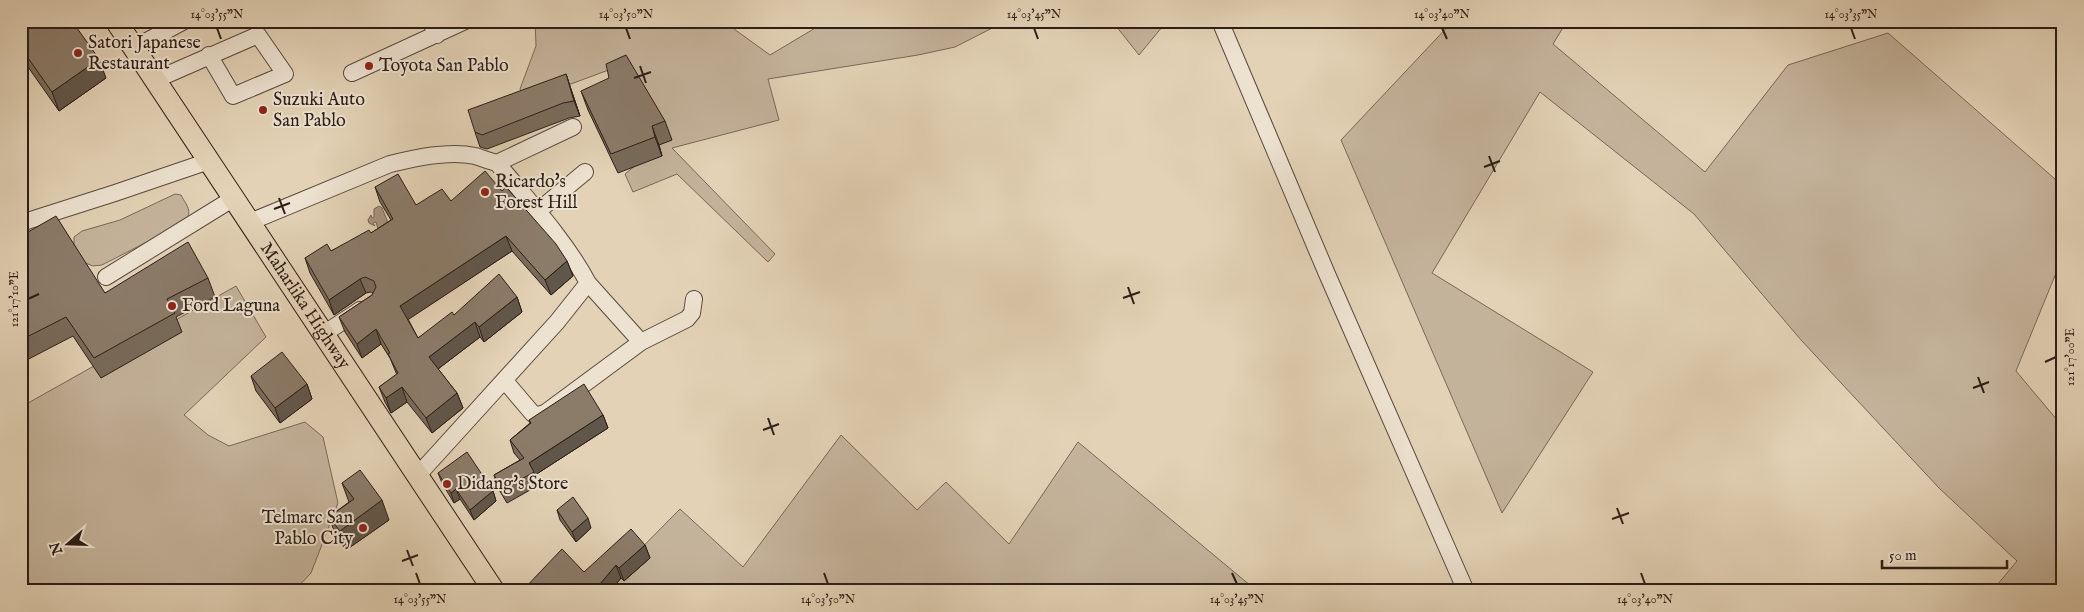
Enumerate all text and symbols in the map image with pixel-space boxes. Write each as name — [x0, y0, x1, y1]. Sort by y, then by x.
text: 14°03'55"N — [191, 7, 244, 22]
text: 14°03'50"N — [599, 7, 654, 22]
text: 14°03'45"N — [1007, 7, 1062, 22]
text: 14°03'40"N — [1414, 7, 1471, 22]
text: 14°03'35"N — [1824, 7, 1878, 22]
place label: Satori Japanese Restaurant — [88, 32, 201, 76]
marker: Satori Japanese Restaurant — [72, 47, 84, 59]
place label: Toyota San Pablo — [379, 55, 509, 78]
marker: Toyota San Pablo — [363, 60, 375, 72]
place label: Suzuki Auto San Pablo — [273, 89, 365, 133]
marker: Suzuki Auto San Pablo — [257, 104, 269, 116]
place label: Ricardo's Forest Hill — [495, 171, 577, 215]
marker: Ricardo's Forest Hill — [479, 186, 491, 198]
street label: Maharlika Highway — [255, 238, 355, 374]
text: 121°17'10"E — [7, 271, 22, 327]
place label: Ford Laguna — [182, 295, 280, 318]
marker: Ford Laguna — [166, 300, 178, 312]
text: 121°17'00"E — [2063, 328, 2078, 386]
place label: Didang's Store — [457, 473, 568, 496]
marker: Didang's Store — [441, 478, 453, 490]
place label: Telmarc San Pablo City — [262, 507, 353, 551]
north arrow — [42, 520, 92, 570]
marker: Telmarc San Pablo City — [357, 522, 369, 534]
scale bar — [1882, 537, 2006, 569]
text: N — [46, 539, 68, 558]
text: 50 m — [1889, 546, 1917, 565]
text: 14°03'55"N — [394, 592, 447, 607]
text: 14°03'50"N — [801, 592, 856, 607]
text: 14°03'45"N — [1210, 592, 1265, 607]
text: 14°03'40"N — [1617, 592, 1674, 607]

